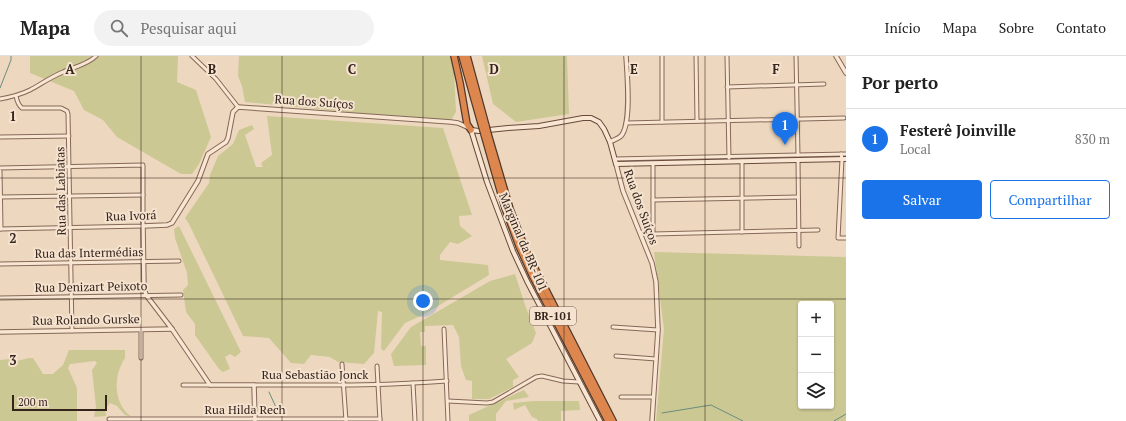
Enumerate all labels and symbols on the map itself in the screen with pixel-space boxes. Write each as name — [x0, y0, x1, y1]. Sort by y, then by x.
text: A — [65, 60, 75, 78]
text: B — [208, 60, 216, 78]
text: C — [348, 60, 356, 78]
text: D — [489, 60, 499, 78]
text: E — [630, 60, 638, 78]
text: F — [772, 60, 780, 78]
street label: Rua dos Suíços — [274, 91, 354, 112]
text: 1 — [9, 107, 17, 125]
pin: 1 — [772, 112, 798, 145]
street label: Rua das Labiatas — [52, 146, 69, 236]
street label: Rua dos Suíços — [621, 167, 662, 247]
street label: Marginal da BR-101 — [496, 190, 551, 293]
street label: Rua Ivorá — [105, 207, 157, 224]
text: 2 — [9, 229, 17, 247]
street label: Rua das Intermédias — [35, 244, 143, 261]
street label: Rua Denizart Peixoto — [34, 278, 148, 295]
your location — [413, 291, 433, 311]
road number: BR-101 — [530, 307, 576, 325]
street label: Rua Rolando Gurske — [32, 311, 140, 328]
text: 3 — [9, 351, 17, 369]
street label: Rua Sebastião Jonck — [261, 367, 369, 382]
scale bar — [12, 393, 107, 412]
street label: Rua Hilda Rech — [204, 402, 286, 417]

